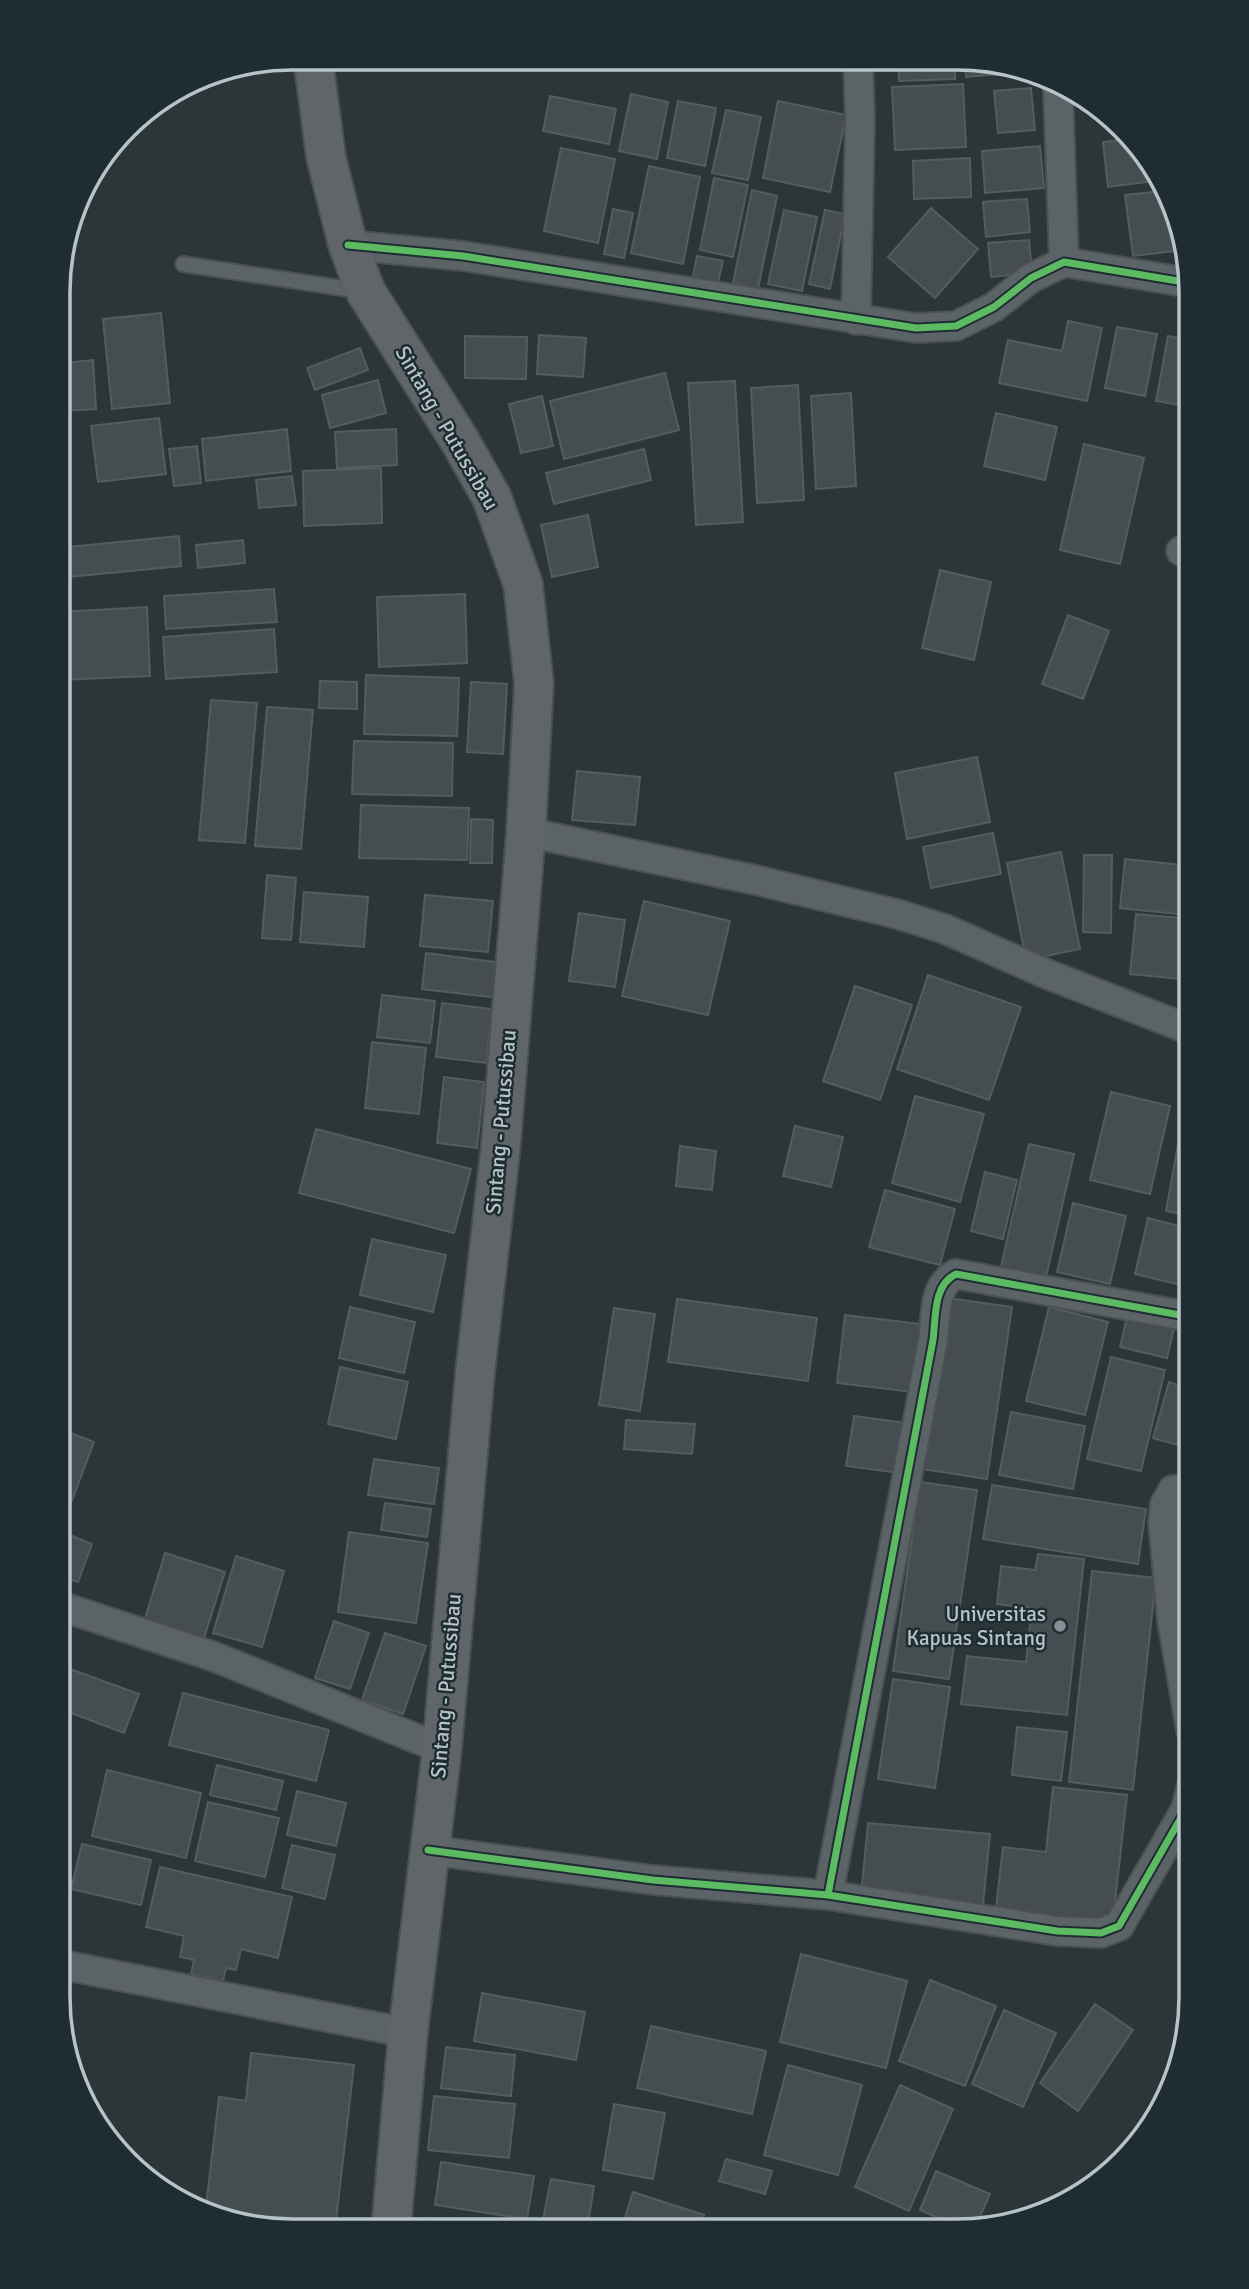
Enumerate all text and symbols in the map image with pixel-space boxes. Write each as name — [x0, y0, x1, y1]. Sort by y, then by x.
street label: Sintang - Putussibau — [389, 341, 505, 515]
street label: Sintang - Putussibau — [480, 1029, 522, 1215]
street label: Sintang - Putussibau — [425, 1593, 467, 1779]
place label: Universitas Kapuas Sintang — [906, 1601, 1046, 1651]
marker: Universitas Kapuas Sintang — [1052, 1618, 1068, 1634]

